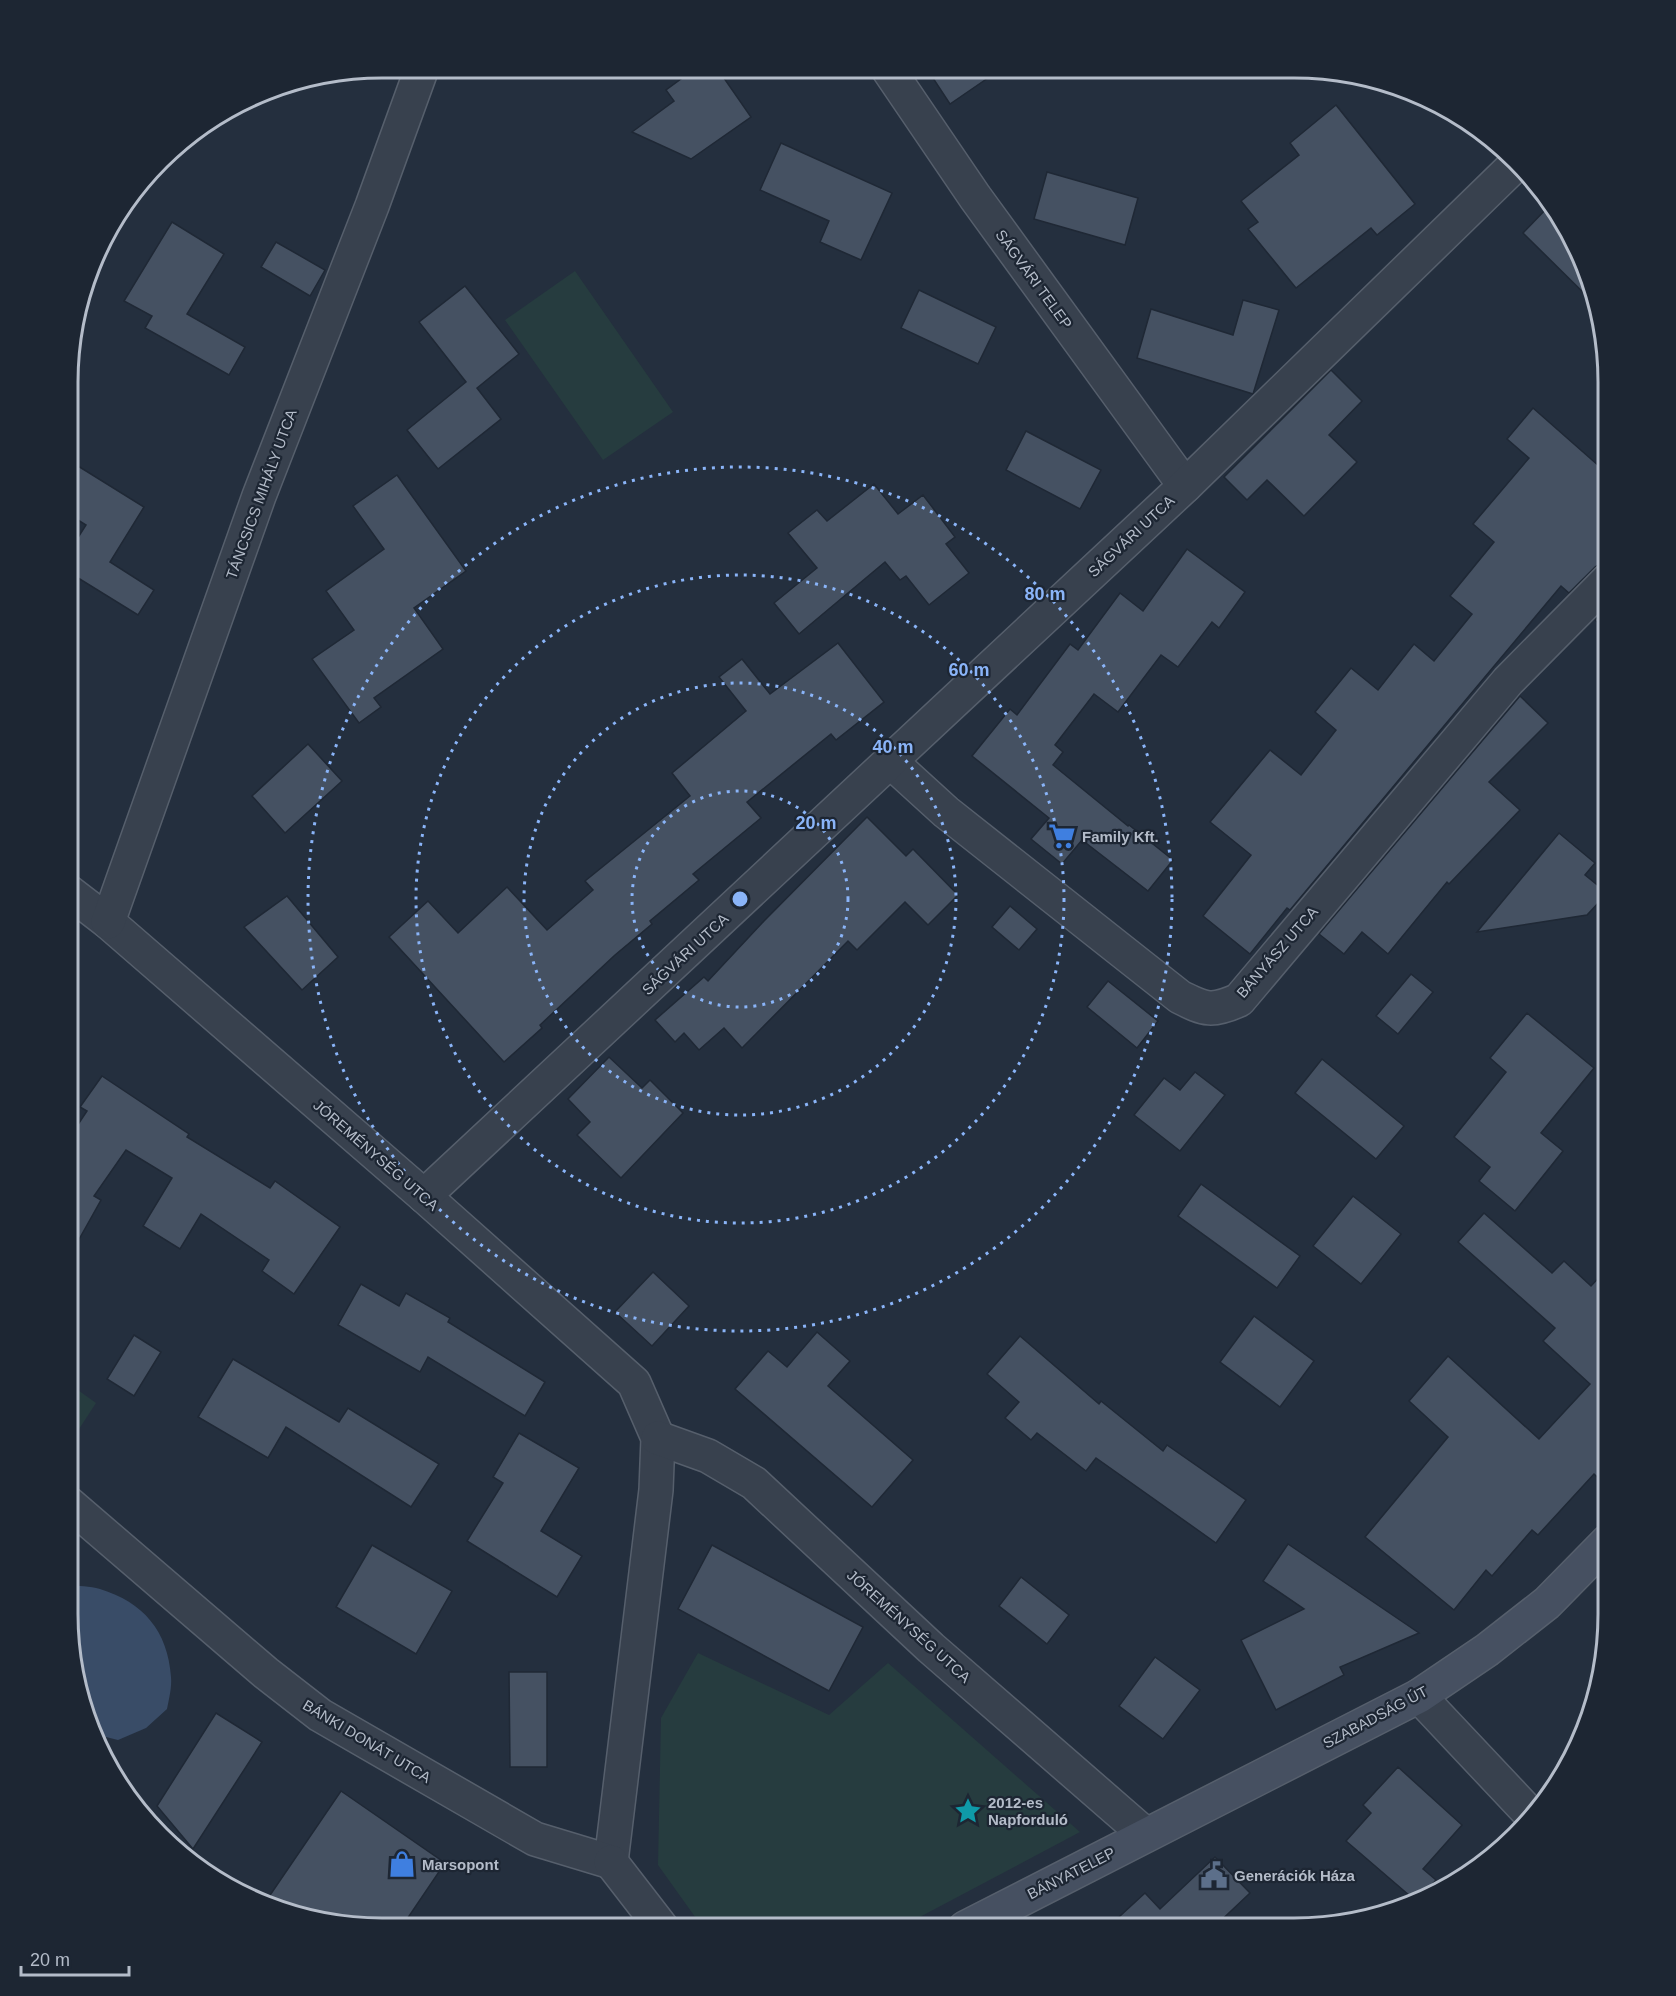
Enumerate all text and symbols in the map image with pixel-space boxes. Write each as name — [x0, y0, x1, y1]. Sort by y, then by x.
street label: SÁGVÁRI TELEP — [992, 226, 1076, 332]
street label: TÁNCSICS MIHÁLY UTCA — [222, 407, 300, 581]
street label: SÁGVÁRI UTCA — [1084, 492, 1178, 580]
text: 80 m — [1024, 584, 1066, 604]
text: 60 m — [948, 660, 990, 680]
text: 40 m — [872, 737, 914, 757]
text: 20 m — [795, 813, 837, 833]
supermarket icon: Family Kft. — [1047, 821, 1077, 851]
place label: Family Kft. — [1082, 828, 1159, 845]
centre of rings — [730, 889, 750, 909]
street label: BÁNYÁSZ UTCA — [1233, 903, 1321, 1001]
street label: SÁGVÁRI UTCA — [638, 910, 732, 998]
street label: JÓREMÉNYSÉG UTCA — [310, 1096, 442, 1214]
street label: JÓREMÉNYSÉG UTCA — [844, 1566, 974, 1686]
street label: SZABADSÁG ÚT — [1320, 1682, 1430, 1752]
street label: BÁNKI DONÁT UTCA — [300, 1696, 434, 1786]
place label: 2012-es Napforduló — [988, 1794, 1068, 1828]
place icon: 2012-es Napforduló — [953, 1796, 983, 1826]
street label: BÁNYATELEP — [1024, 1844, 1118, 1902]
shop icon: Marsopont — [387, 1849, 417, 1879]
place label: Marsopont — [422, 1856, 499, 1873]
public building icon: Generációk Háza — [1199, 1860, 1229, 1890]
place label: Generációk Háza — [1234, 1867, 1356, 1884]
scale bar — [21, 1939, 129, 1977]
text: 20 m — [30, 1950, 70, 1970]

